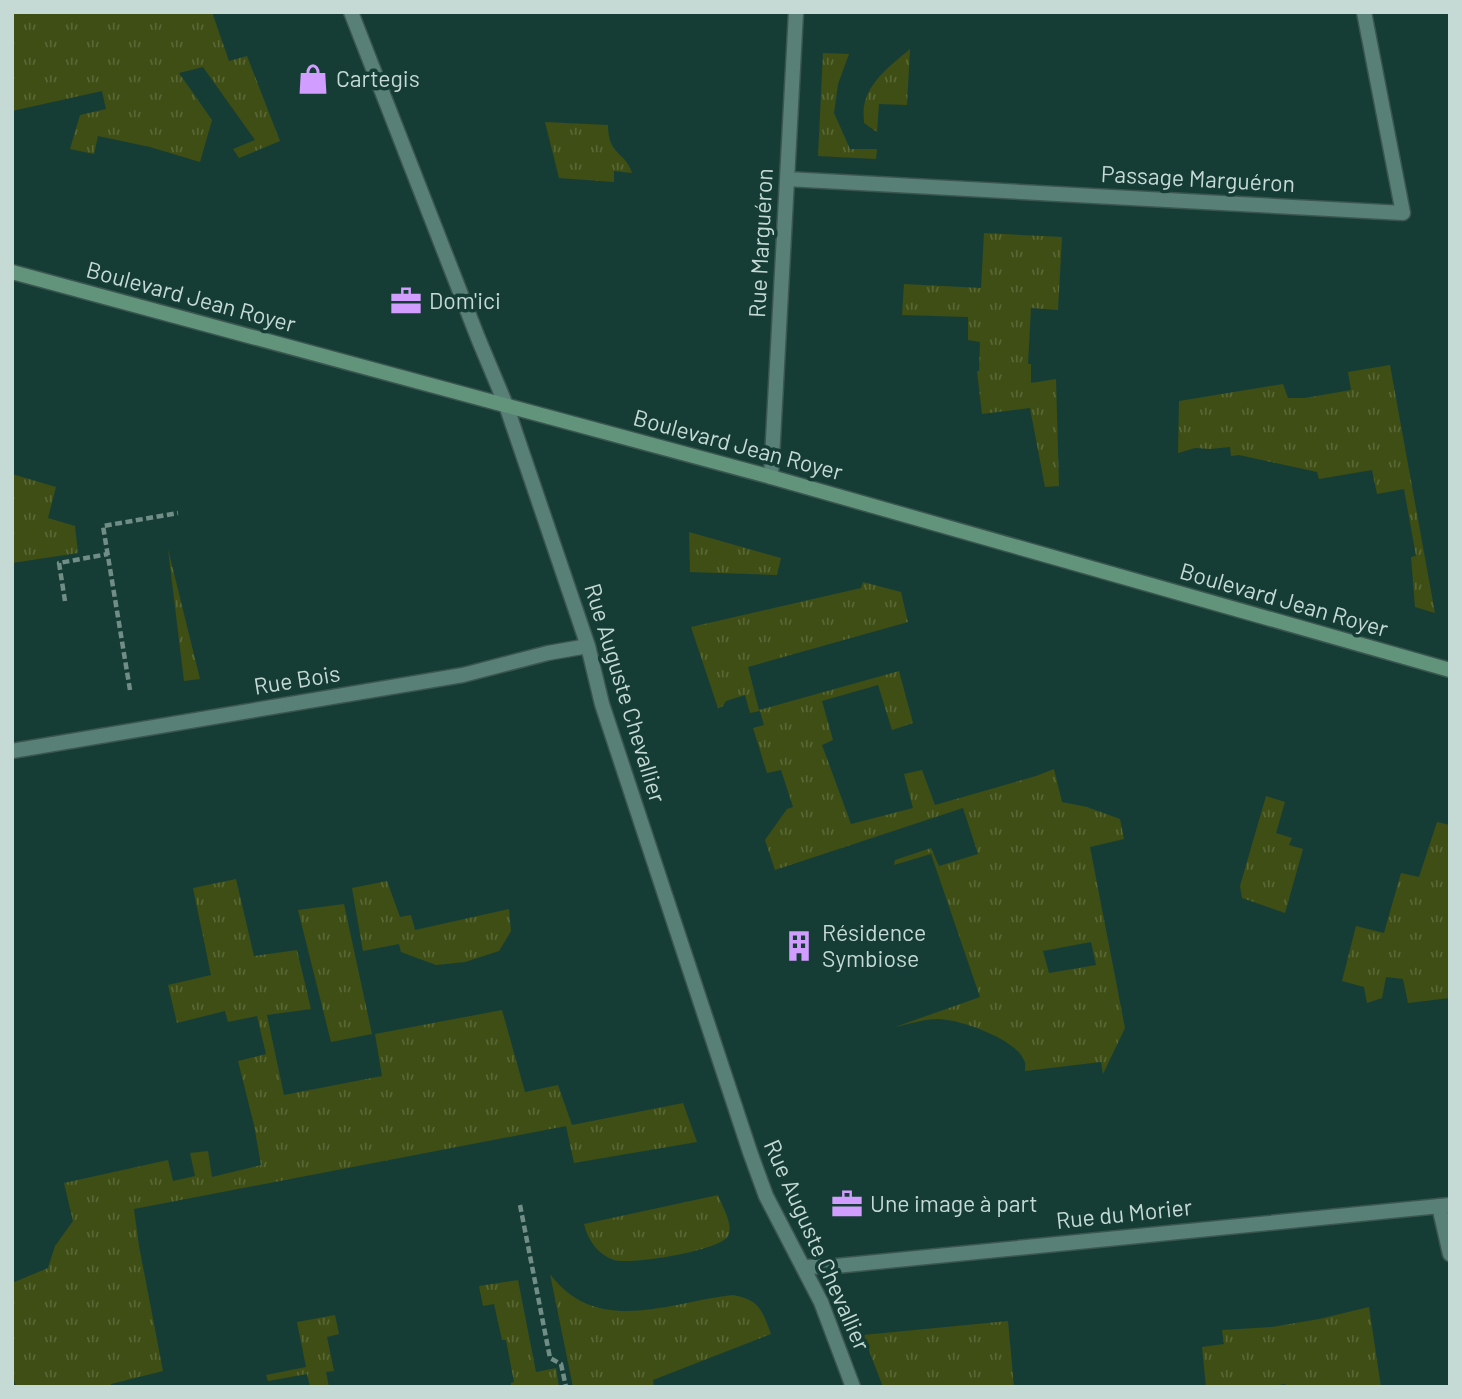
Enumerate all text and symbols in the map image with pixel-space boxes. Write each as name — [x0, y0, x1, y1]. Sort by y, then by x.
shop icon: Cartegis — [296, 62, 330, 96]
place label: Cartegis — [336, 64, 420, 92]
street label: Passage Marguéron — [1100, 159, 1296, 197]
street label: Rue Marguéron — [742, 167, 778, 318]
street label: Boulevard Jean Royer — [84, 255, 300, 338]
office icon: Dom'ici — [389, 284, 423, 318]
place label: Dom'ici — [429, 286, 501, 314]
street label: Boulevard Jean Royer — [631, 403, 847, 486]
street label: Boulevard Jean Royer — [1177, 556, 1392, 642]
street label: Rue Auguste Chevallier — [579, 580, 673, 806]
street label: Rue Bois — [252, 658, 342, 700]
place label: Résidence Symbiose — [822, 918, 926, 972]
building icon: Résidence Symbiose — [782, 929, 816, 963]
street label: Rue Auguste Chevallier — [759, 1135, 877, 1355]
office icon: Une image à part — [830, 1187, 864, 1221]
place label: Une image à part — [870, 1189, 1038, 1217]
street label: Rue du Morier — [1055, 1192, 1194, 1234]

